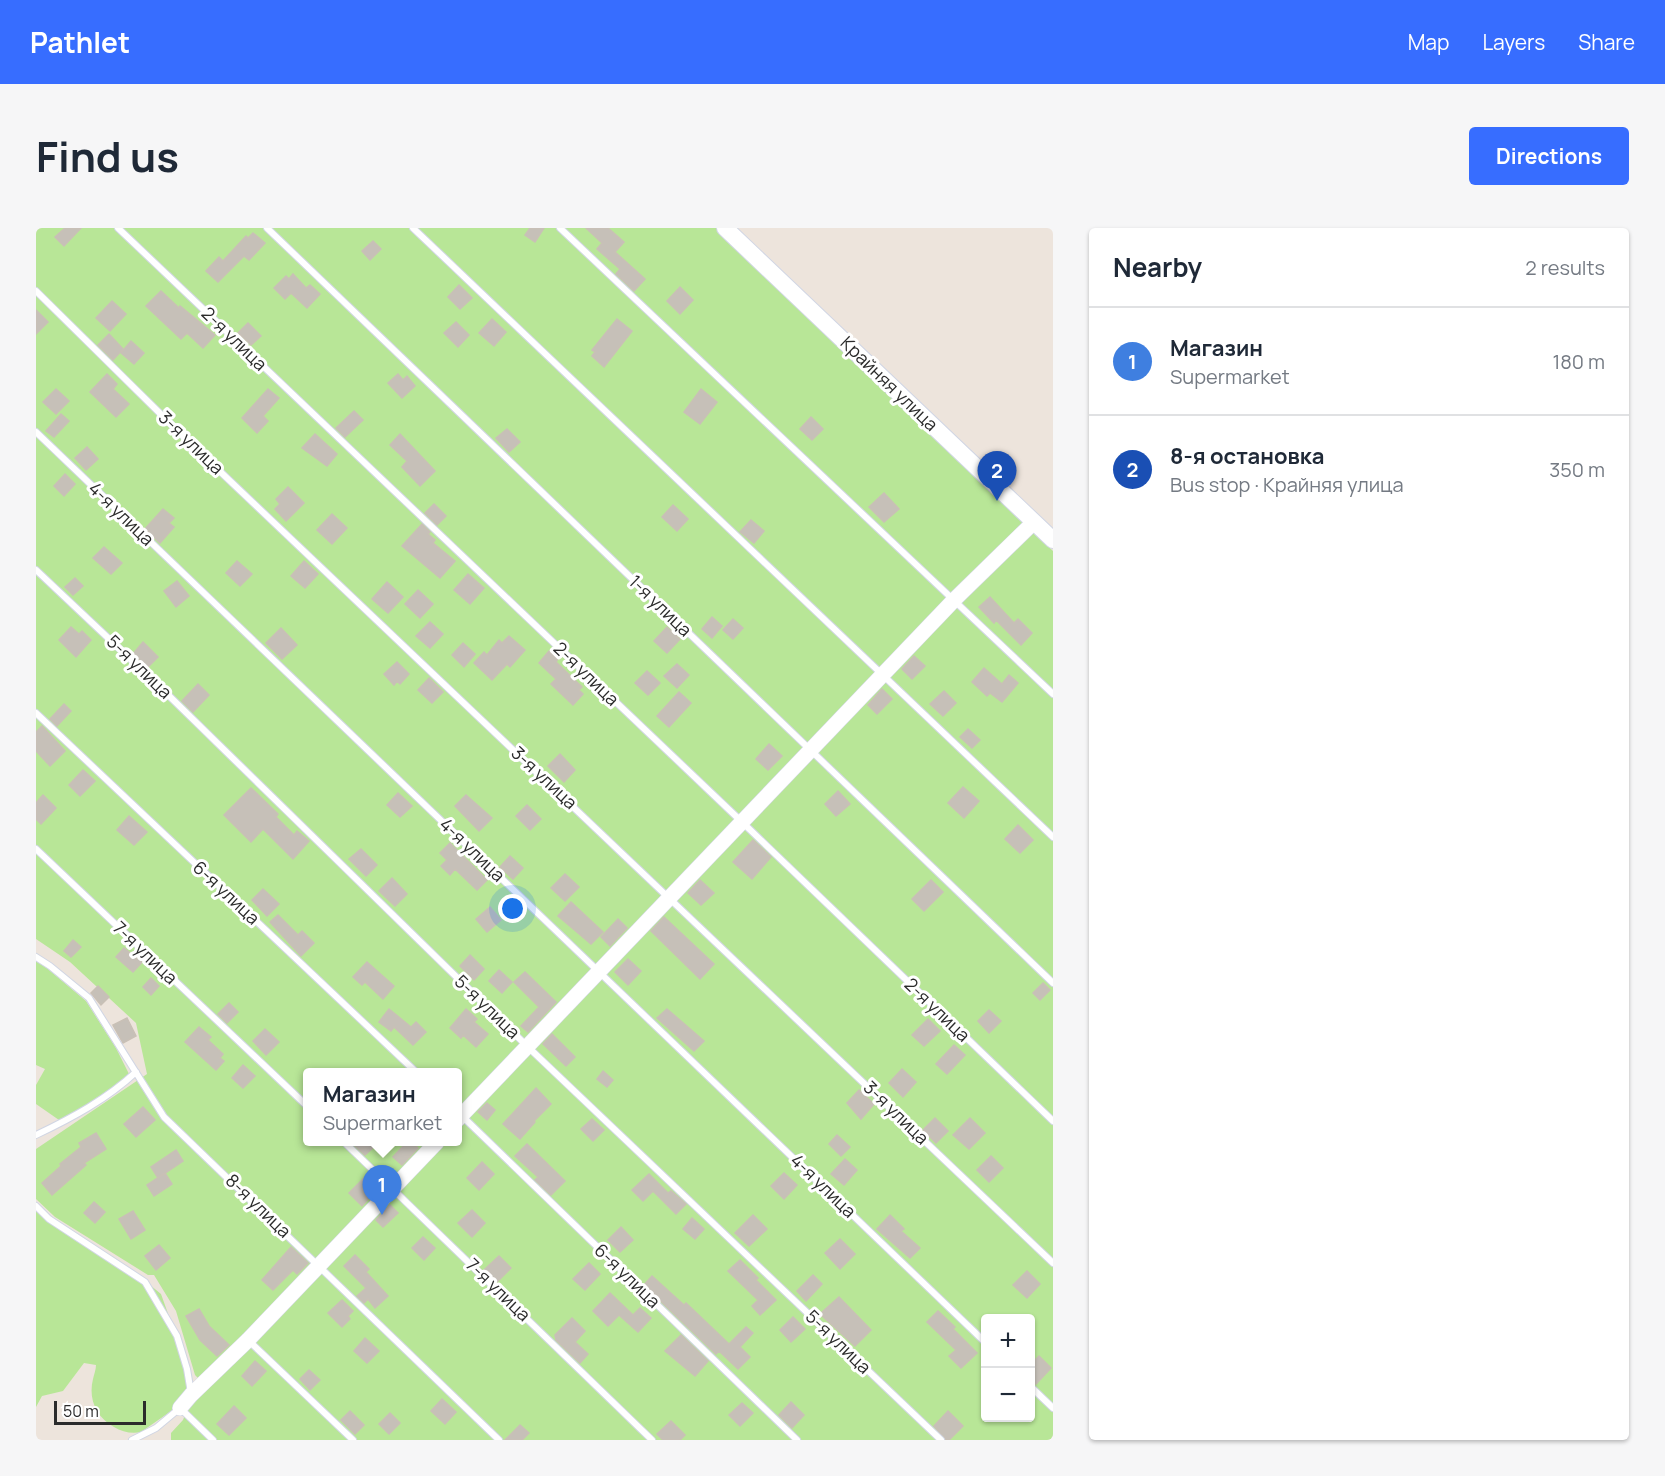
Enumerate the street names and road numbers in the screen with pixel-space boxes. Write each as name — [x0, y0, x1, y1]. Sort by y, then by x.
street label: 2-я улица — [197, 301, 273, 375]
street label: Крайняя улица — [836, 331, 944, 436]
street label: 3-я улица — [154, 405, 229, 479]
street label: 4-я улица — [84, 476, 160, 551]
street label: 1-я улица — [624, 569, 697, 641]
street label: 5-я улица — [102, 629, 178, 704]
street label: 2-я улица — [549, 636, 625, 710]
street label: 3-я улица — [507, 741, 583, 814]
street label: 4-я улица — [435, 812, 511, 887]
street label: 6-я улица — [188, 855, 265, 929]
street label: 7-я улица — [108, 916, 183, 989]
street label: 5-я улица — [450, 969, 526, 1044]
street label: 2-я улица — [900, 972, 976, 1046]
street label: 3-я улица — [859, 1075, 934, 1149]
street label: 4-я улица — [786, 1148, 862, 1223]
street label: 8-я улица — [221, 1168, 297, 1243]
street label: 6-я улица — [589, 1238, 666, 1313]
street label: 7-я улица — [461, 1253, 536, 1326]
street label: 5-я улица — [801, 1304, 877, 1379]

